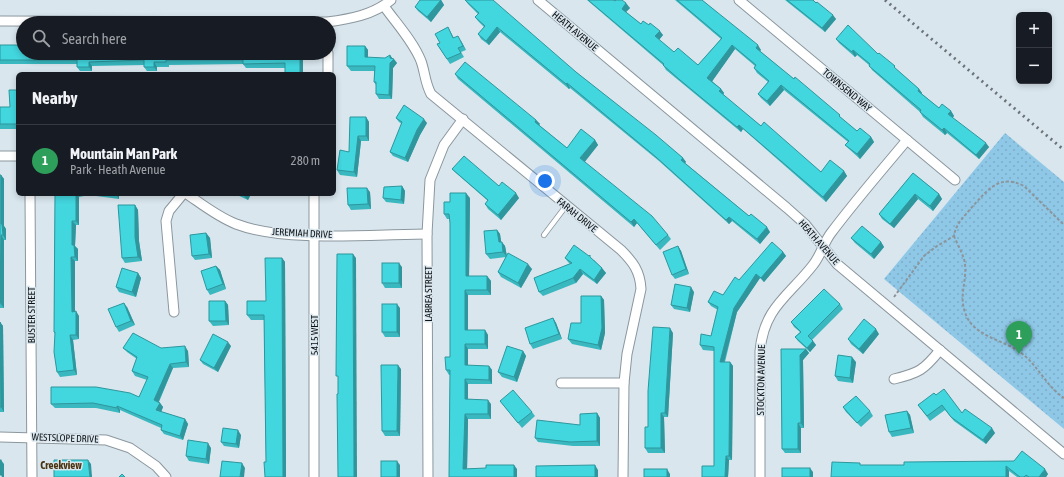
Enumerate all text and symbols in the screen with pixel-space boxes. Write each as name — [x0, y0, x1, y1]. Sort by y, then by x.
street label: HEATH AVENUE — [550, 9, 601, 54]
map controls — [1016, 12, 1052, 84]
button: + — [1016, 12, 1052, 48]
search box — [16, 16, 336, 60]
icon: search — [30, 27, 52, 49]
text: Search here — [62, 30, 127, 47]
button: − — [1016, 48, 1052, 84]
street label: TOWNSEND WAY — [820, 66, 874, 114]
text: Nearby — [32, 88, 78, 108]
text: Mountain Man Park — [70, 145, 177, 162]
text: 1 — [42, 153, 48, 168]
text: 280 m — [291, 153, 320, 168]
text: Park · Heath Avenue — [70, 162, 165, 177]
your location — [535, 171, 555, 191]
street label: FARAH DRIVE — [555, 196, 600, 235]
street label: HEATH AVENUE — [796, 217, 842, 267]
street label: JEREMIAH DRIVE — [272, 226, 333, 240]
street label: LABREA STREET — [423, 266, 434, 322]
street label: BUSTER STREET — [26, 286, 37, 343]
street label: 5415 WEST — [309, 314, 320, 355]
pin: 1 — [1006, 321, 1032, 354]
street label: STOCKTON AVENUE — [755, 344, 767, 416]
street label: WESTSLOPE DRIVE — [32, 431, 99, 445]
district label: Creekview — [40, 459, 82, 471]

